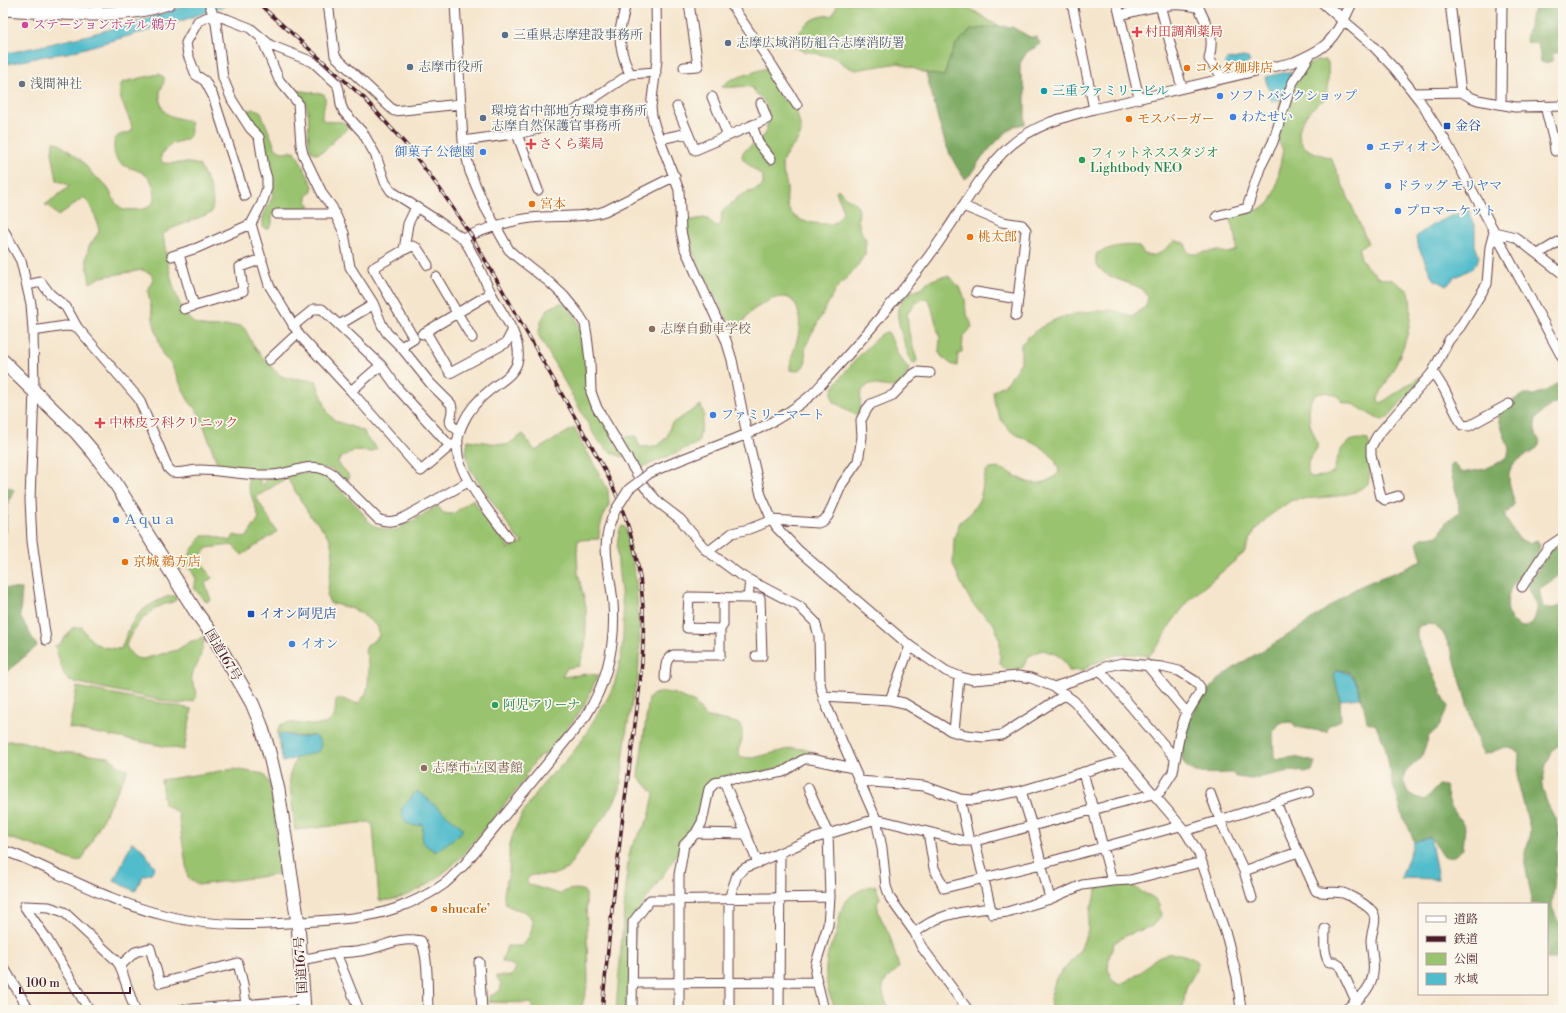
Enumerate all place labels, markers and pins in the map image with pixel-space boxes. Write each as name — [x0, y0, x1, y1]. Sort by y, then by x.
place label: ステーションホテル 鵜方 — [33, 17, 177, 33]
marker: ステーションホテル 鵜方 — [20, 20, 30, 30]
place label: 村田調剤薬局 — [1145, 24, 1223, 40]
place label: 三重県志摩建設事務所 — [513, 27, 643, 43]
marker: 村田調剤薬局 — [1132, 27, 1142, 37]
marker: 三重県志摩建設事務所 — [500, 30, 510, 40]
place label: 志摩広域消防組合志摩消防署 — [736, 35, 905, 51]
marker: 志摩広域消防組合志摩消防署 — [723, 38, 733, 48]
place label: 志摩市役所 — [418, 59, 483, 75]
place label: コメダ珈琲店 — [1195, 60, 1273, 76]
marker: 志摩市役所 — [405, 62, 415, 72]
marker: コメダ珈琲店 — [1182, 63, 1192, 73]
place label: 浅間神社 — [30, 76, 82, 92]
marker: 浅間神社 — [17, 79, 27, 89]
place label: 三重ファミリービル — [1052, 83, 1169, 99]
marker: 三重ファミリービル — [1039, 86, 1049, 96]
place label: ソフトバンクショップ — [1228, 88, 1357, 104]
marker: ソフトバンクショップ — [1215, 91, 1225, 101]
place label: 環境省中部地方環境事務所 志摩自然保護官事務所 — [491, 103, 647, 134]
place label: わたせい — [1241, 109, 1293, 125]
place label: モスバーガー — [1137, 111, 1215, 127]
marker: わたせい — [1228, 112, 1238, 122]
marker: 環境省中部地方環境事務所 志摩自然保護官事務所 — [478, 113, 488, 123]
marker: モスバーガー — [1124, 114, 1134, 124]
place label: 金谷 — [1455, 118, 1481, 134]
marker: 金谷 — [1442, 121, 1452, 131]
place label: さくら薬局 — [539, 136, 604, 152]
marker: さくら薬局 — [526, 139, 536, 149]
place label: エディオン — [1378, 139, 1442, 155]
marker: エディオン — [1365, 142, 1375, 152]
place label: 御菓子 公徳園 — [394, 144, 475, 160]
place label: フィットネススタジオ Lightbody NEO — [1090, 145, 1219, 176]
marker: 御菓子 公徳園 — [478, 147, 488, 157]
marker: フィットネススタジオ Lightbody NEO — [1077, 155, 1087, 165]
place label: ドラッグ モリヤマ — [1396, 178, 1502, 194]
marker: ドラッグ モリヤマ — [1383, 181, 1393, 191]
place label: 宮本 — [540, 196, 566, 212]
marker: 宮本 — [527, 199, 537, 209]
place label: プロマーケット — [1406, 203, 1496, 219]
marker: プロマーケット — [1393, 206, 1403, 216]
place label: 桃太郎 — [978, 229, 1017, 245]
marker: 桃太郎 — [965, 232, 975, 242]
place label: 志摩自動車学校 — [660, 321, 751, 337]
marker: 志摩自動車学校 — [647, 324, 657, 334]
place label: ファミリーマート — [721, 407, 825, 423]
marker: ファミリーマート — [708, 410, 718, 420]
place label: 中林皮フ科クリニック — [109, 415, 238, 431]
marker: 中林皮フ科クリニック — [94, 417, 106, 429]
place label: Ａｑｕａ — [124, 512, 176, 528]
marker: Ａｑｕａ — [111, 515, 121, 525]
place label: 京城 鵜方店 — [133, 554, 201, 570]
marker: 京城 鵜方店 — [120, 557, 130, 567]
place label: イオン阿児店 — [259, 606, 337, 622]
marker: イオン阿児店 — [246, 609, 256, 619]
place label: イオン — [300, 636, 339, 652]
marker: イオン — [287, 639, 297, 649]
place label: 阿児アリーナ — [503, 697, 580, 713]
marker: 阿児アリーナ — [490, 700, 500, 710]
place label: 志摩市立図書館 — [432, 760, 523, 776]
marker: 志摩市立図書館 — [419, 763, 429, 773]
place label: shucafe’ — [442, 901, 490, 917]
marker: shucafe’ — [429, 904, 439, 914]

